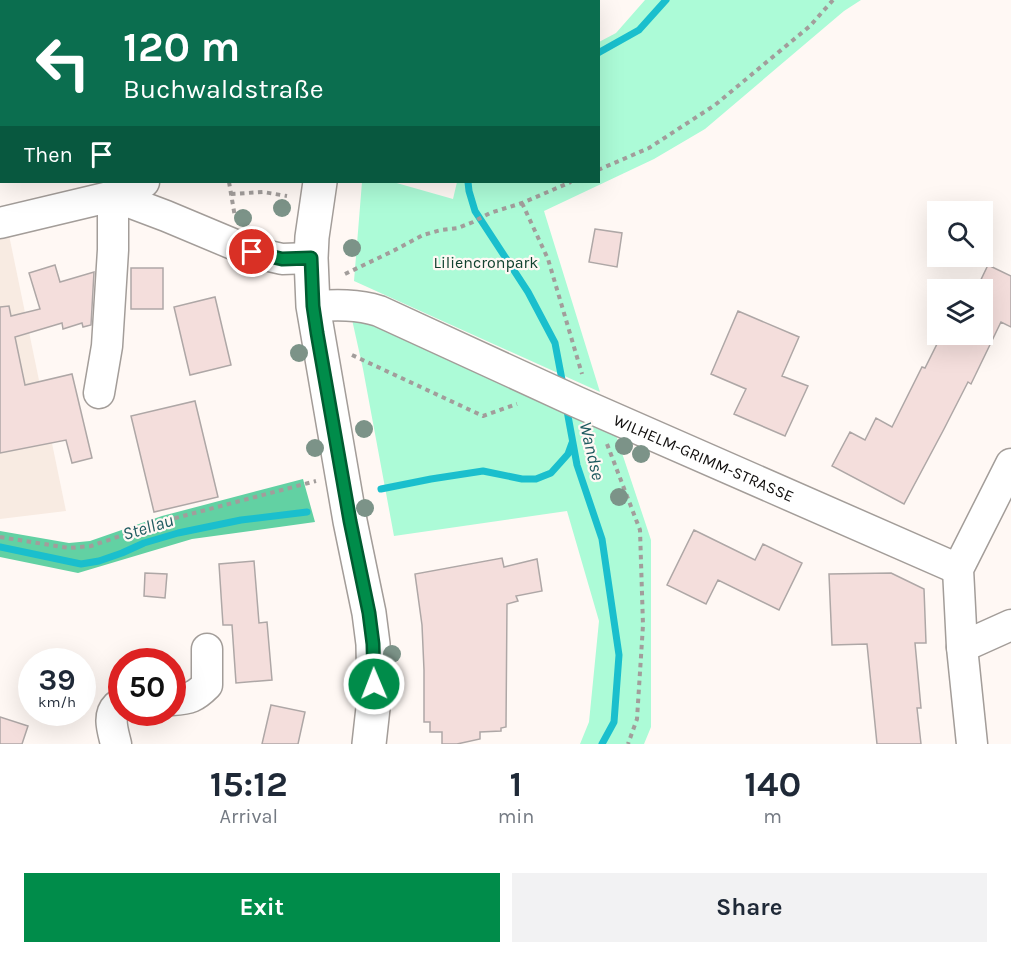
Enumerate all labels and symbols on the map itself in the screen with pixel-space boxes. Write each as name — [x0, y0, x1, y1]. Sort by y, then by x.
pin — [226, 226, 277, 277]
park label: Liliencronpark — [434, 253, 538, 272]
street label: WILHELM-GRIMM-STRASSE — [611, 410, 797, 506]
water label: Wandse — [575, 420, 609, 482]
water label: Stellau — [120, 509, 176, 545]
speed limit sign: 50 — [108, 648, 186, 726]
position arrow — [342, 652, 406, 716]

